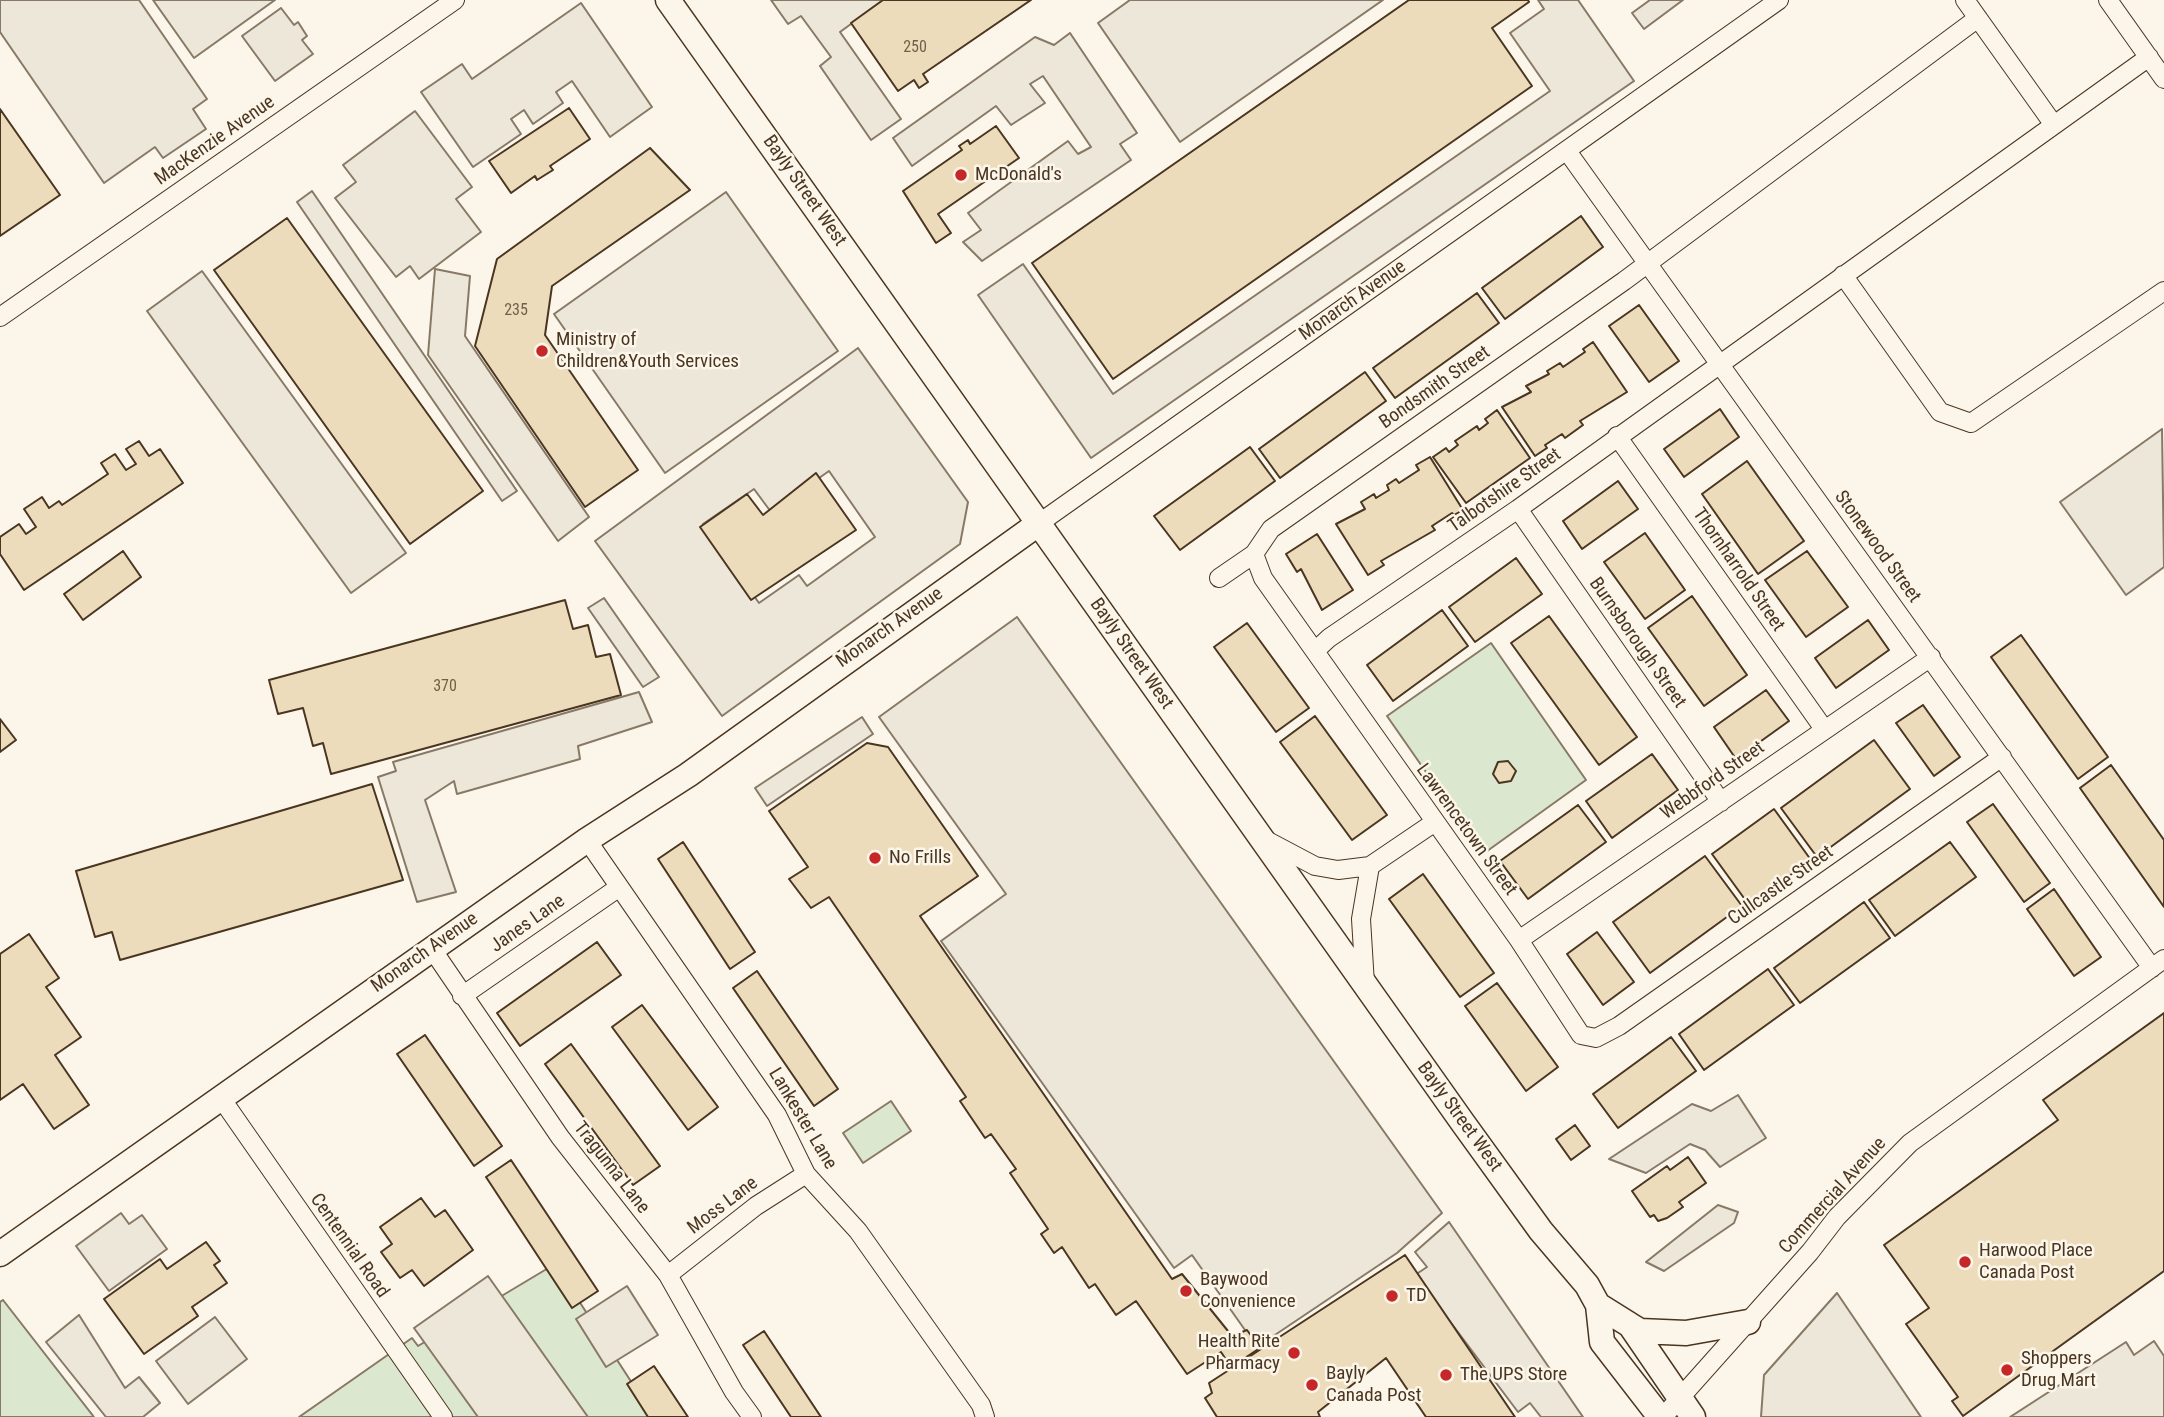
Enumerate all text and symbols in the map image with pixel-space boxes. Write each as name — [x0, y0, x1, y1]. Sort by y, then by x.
house number: 250 — [903, 38, 927, 58]
street label: MacKenzie Avenue — [151, 91, 279, 191]
street label: Bayly Street West — [757, 131, 851, 251]
place label: McDonald's — [975, 164, 1062, 186]
marker: McDonald's — [953, 167, 969, 183]
street label: Monarch Avenue — [1295, 256, 1411, 346]
house number: 235 — [504, 301, 528, 321]
place label: Ministry of Children&Youth Services — [556, 329, 739, 373]
street label: Bondsmith Street — [1375, 342, 1495, 434]
marker: Ministry of Children&Youth Services — [534, 343, 550, 359]
street label: Talbotshire Street — [1444, 444, 1566, 538]
street label: Stonewood Street — [1829, 487, 1925, 607]
street label: Thornharrold Street — [1687, 504, 1789, 636]
street label: Burnsborough Street — [1584, 573, 1690, 713]
street label: Monarch Avenue — [832, 583, 948, 673]
street label: Bayly Street West — [1084, 594, 1178, 714]
house number: 370 — [433, 677, 457, 697]
street label: Webbford Street — [1657, 737, 1769, 825]
street label: Lawrencetown Street — [1411, 760, 1521, 900]
street label: Cullcastle Street — [1724, 841, 1838, 931]
place label: No Frills — [889, 847, 951, 869]
marker: No Frills — [867, 850, 883, 866]
street label: Janes Lane — [486, 890, 570, 958]
street label: Monarch Avenue — [367, 908, 483, 998]
street label: Bayly Street West — [1412, 1058, 1506, 1176]
street label: Lankester Lane — [763, 1064, 841, 1174]
street label: Tragunna Lane — [568, 1117, 654, 1219]
street label: Commercial Avenue — [1775, 1133, 1891, 1259]
street label: Moss Lane — [683, 1172, 763, 1240]
street label: Centennial Road — [305, 1189, 393, 1303]
place label: Harwood Place Canada Post — [1979, 1240, 2093, 1284]
marker: Harwood Place Canada Post — [1957, 1254, 1973, 1270]
place label: Baywood Convenience — [1200, 1269, 1296, 1313]
marker: Baywood Convenience — [1178, 1283, 1194, 1299]
place label: TD — [1406, 1285, 1427, 1307]
marker: TD — [1384, 1288, 1400, 1304]
place label: Health Rite Pharmacy — [1198, 1331, 1280, 1375]
marker: Health Rite Pharmacy — [1286, 1345, 1302, 1361]
place label: Shoppers Drug Mart — [2021, 1348, 2096, 1392]
marker: Shoppers Drug Mart — [1999, 1362, 2015, 1378]
place label: Bayly Canada Post — [1326, 1363, 1421, 1407]
place label: The UPS Store — [1460, 1364, 1567, 1386]
marker: The UPS Store — [1438, 1367, 1454, 1383]
marker: Bayly Canada Post — [1304, 1377, 1320, 1393]

